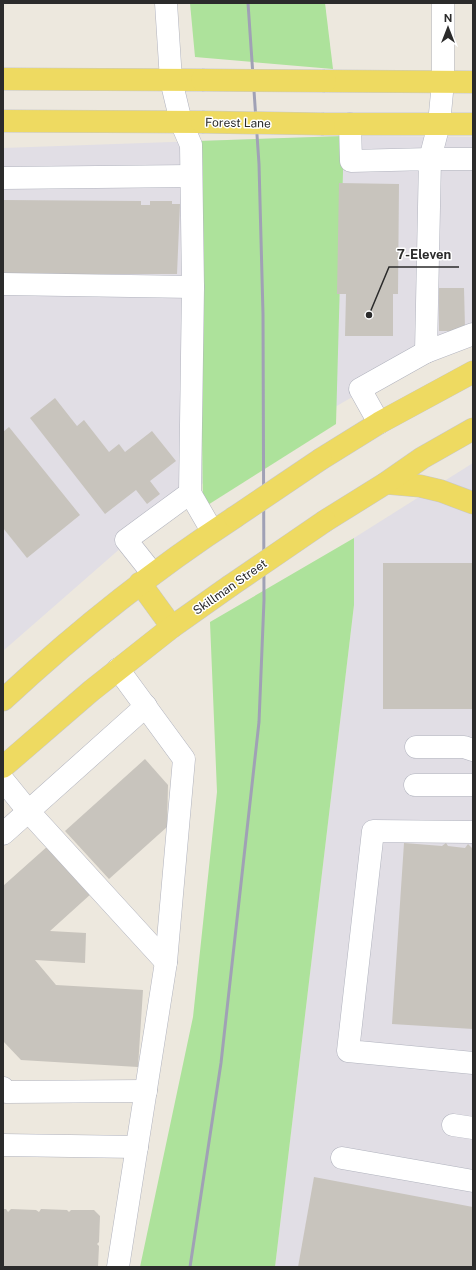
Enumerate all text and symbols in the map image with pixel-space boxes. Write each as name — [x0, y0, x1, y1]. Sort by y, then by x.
north arrow — [428, 8, 468, 48]
text: N — [444, 12, 452, 24]
street label: Forest Lane — [205, 115, 271, 131]
callout: 7-Eleven — [389, 242, 459, 267]
text: 7-Eleven — [397, 247, 451, 262]
street label: Skillman Street — [190, 556, 270, 618]

